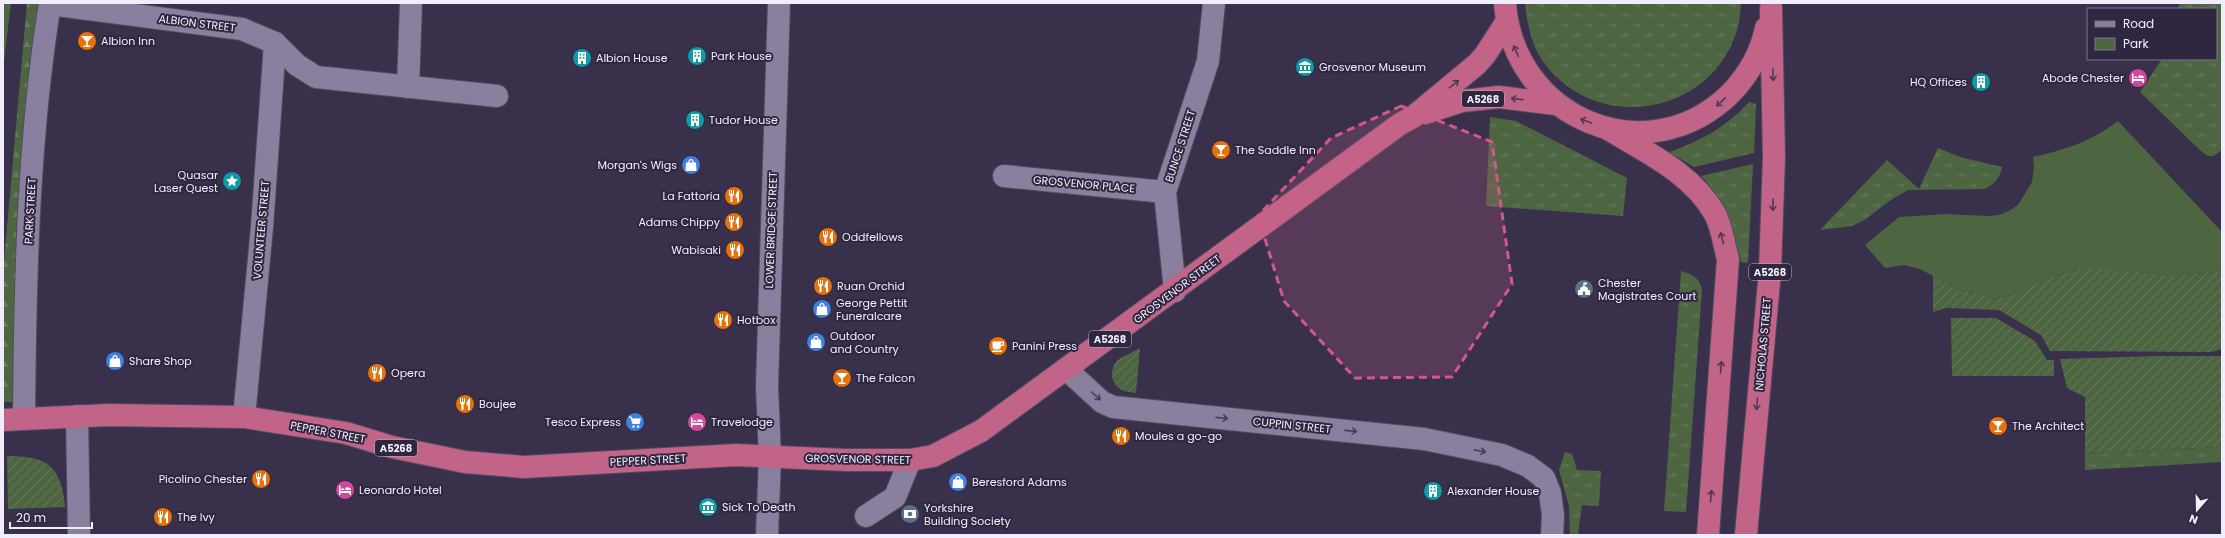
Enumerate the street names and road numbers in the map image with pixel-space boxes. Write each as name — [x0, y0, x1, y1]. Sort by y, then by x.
street label: ALBION STREET — [158, 10, 236, 36]
road number: A5268 — [1462, 91, 1504, 107]
street label: BUNCE STREET — [1161, 108, 1199, 184]
street label: LOWER BRIDGE STREET — [761, 171, 781, 289]
street label: GROSVENOR PLACE — [1032, 172, 1136, 196]
street label: PARK STREET — [20, 177, 40, 245]
street label: VOLUNTEER STREET — [249, 180, 273, 280]
street label: GROSVENOR STREET — [1130, 251, 1224, 327]
road number: A5268 — [1749, 264, 1791, 280]
street label: NICHOLAS STREET — [1751, 297, 1775, 391]
road number: A5268 — [1089, 331, 1131, 347]
street label: CUPPIN STREET — [1252, 413, 1332, 437]
street label: PEPPER STREET — [289, 417, 367, 447]
road number: A5268 — [375, 440, 417, 456]
street label: PEPPER STREET — [609, 450, 687, 470]
street label: GROSVENOR STREET — [805, 450, 911, 468]

